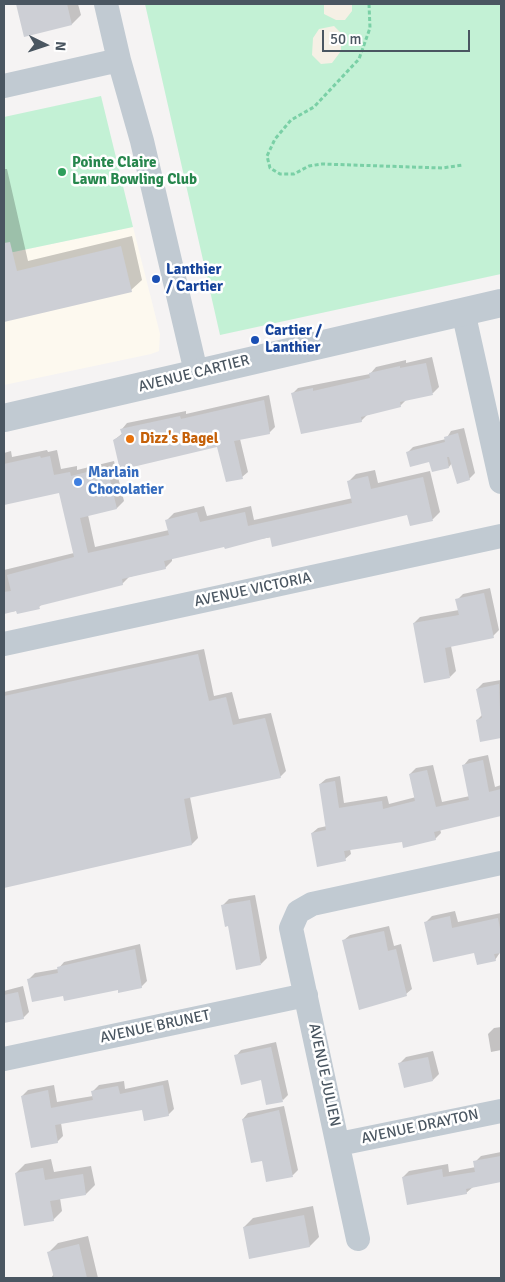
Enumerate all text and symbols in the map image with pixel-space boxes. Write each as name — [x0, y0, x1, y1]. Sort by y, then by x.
north arrow — [20, 20, 70, 70]
scale bar — [325, 20, 472, 52]
text: 50 m — [330, 30, 361, 48]
text: N — [52, 41, 69, 52]
place label: Pointe Claire Lawn Bowling Club — [72, 154, 197, 189]
marker: Pointe Claire Lawn Bowling Club — [56, 166, 68, 178]
place label: Lanthier / Cartier — [166, 261, 223, 296]
marker: Lanthier / Cartier — [150, 273, 162, 285]
place label: Cartier / Lanthier — [265, 322, 322, 357]
marker: Cartier / Lanthier — [249, 334, 261, 346]
street label: AVENUE CARTIER — [137, 351, 251, 397]
place label: Dizz's Bagel — [140, 430, 218, 448]
marker: Dizz's Bagel — [124, 433, 136, 445]
place label: Marlain Chocolatier — [88, 464, 164, 499]
marker: Marlain Chocolatier — [72, 476, 84, 488]
street label: AVENUE VICTORIA — [193, 569, 313, 611]
street label: AVENUE BRUNET — [99, 1007, 211, 1047]
street label: AVENUE JULIEN — [304, 1022, 344, 1128]
street label: AVENUE DRAYTON — [360, 1106, 480, 1148]

